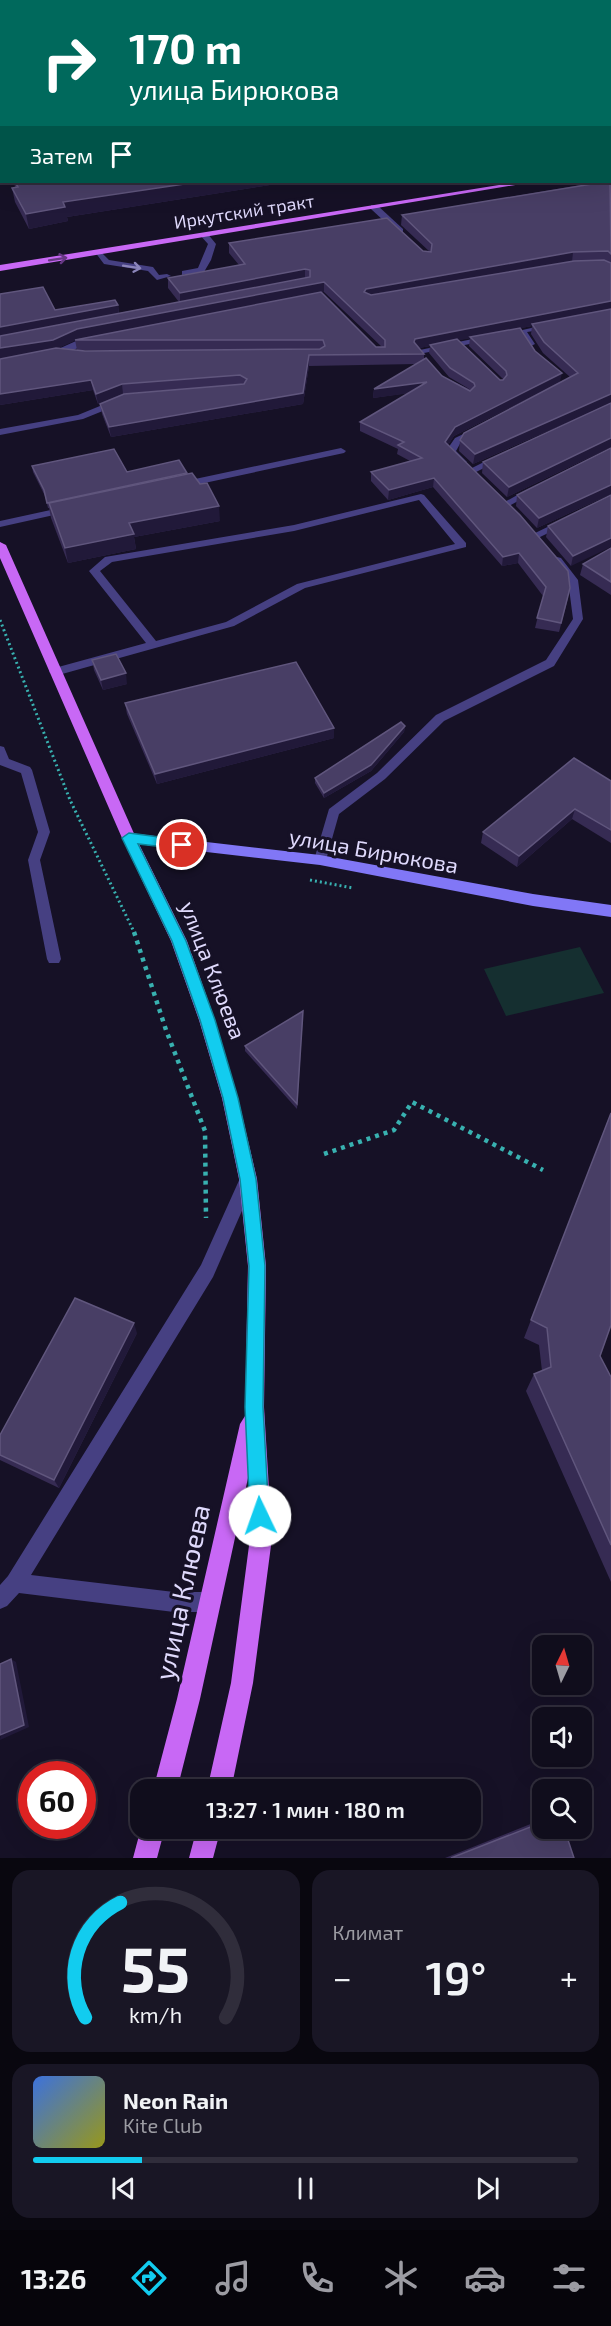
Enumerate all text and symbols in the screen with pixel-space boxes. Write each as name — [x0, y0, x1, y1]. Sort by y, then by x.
text: 170 m — [129, 22, 242, 72]
icon: right — [30, 24, 108, 102]
text: улица Бирюкова — [129, 73, 339, 105]
icon: arrive — [105, 138, 138, 171]
text: Затем — [30, 142, 93, 168]
street label: Иркутский тракт — [172, 189, 316, 233]
one-way arrow — [47, 253, 67, 264]
one-way arrow — [122, 261, 142, 272]
pin — [156, 819, 207, 870]
street label: улица Бирюкова — [287, 822, 461, 879]
icon: arrive — [165, 828, 198, 861]
street label: улица Клюева — [175, 897, 252, 1043]
position arrow — [228, 1484, 292, 1548]
street label: улица Клюева — [147, 1501, 216, 1683]
north arrow — [532, 1635, 592, 1695]
map controls — [532, 1635, 592, 1839]
button: sound — [532, 1707, 592, 1767]
speed limit sign: 60 — [18, 1761, 96, 1839]
button: search — [532, 1779, 592, 1839]
text: 13:27 · 1 мин · 180 m — [206, 1796, 405, 1822]
text: Климат — [333, 1920, 403, 1944]
text: 55 — [121, 1930, 190, 2005]
text: 19° — [425, 1950, 486, 2004]
text: − — [333, 1957, 352, 1997]
text: + — [560, 1957, 578, 1997]
text: km/h — [129, 2002, 182, 2027]
text: Neon Rain — [123, 2087, 228, 2113]
text: Kite Club — [123, 2113, 203, 2137]
icon: previous — [107, 2172, 140, 2205]
icon: pause — [289, 2172, 322, 2205]
icon: next — [471, 2172, 504, 2205]
icon: directions — [128, 2257, 170, 2299]
icon: music — [212, 2257, 254, 2299]
icon: phone — [296, 2257, 338, 2299]
icon: climate — [380, 2257, 422, 2299]
icon: car — [464, 2257, 506, 2299]
icon: filters — [548, 2257, 590, 2299]
text: 13:26 — [21, 2262, 86, 2294]

